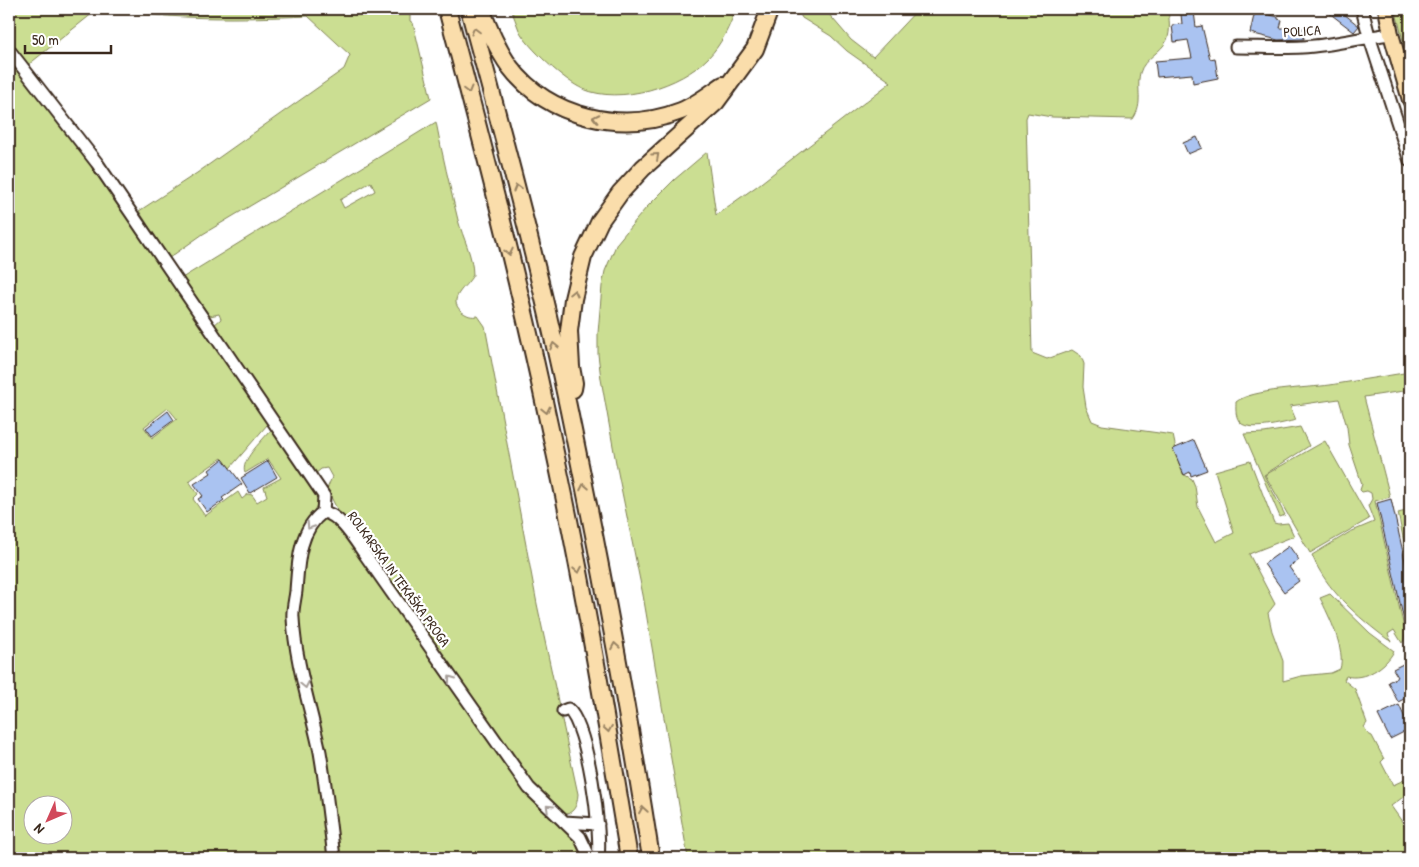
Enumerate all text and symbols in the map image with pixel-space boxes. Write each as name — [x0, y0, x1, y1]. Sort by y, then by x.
street label: POLICA — [1283, 20, 1322, 41]
scale bar — [25, 22, 111, 54]
one-way arrow — [470, 26, 481, 35]
text: 50 m — [32, 29, 59, 50]
one-way arrow — [462, 85, 473, 94]
one-way arrow — [591, 113, 600, 124]
one-way arrow — [650, 153, 659, 162]
one-way arrow — [512, 183, 523, 192]
one-way arrow — [503, 247, 514, 256]
one-way arrow — [568, 289, 579, 298]
one-way arrow — [550, 342, 560, 350]
one-way arrow — [540, 406, 551, 415]
one-way arrow — [580, 482, 590, 491]
street label: ROLKARSKA IN TEKAŠKA PROGA — [344, 507, 455, 650]
one-way arrow — [307, 521, 317, 530]
one-way arrow — [572, 565, 582, 574]
one-way arrow — [611, 642, 621, 651]
one-way arrow — [448, 675, 457, 684]
one-way arrow — [299, 680, 309, 689]
one-way arrow — [602, 725, 612, 734]
north arrow — [22, 794, 72, 844]
one-way arrow — [546, 804, 555, 813]
one-way arrow — [639, 806, 649, 815]
text: N — [29, 820, 48, 839]

